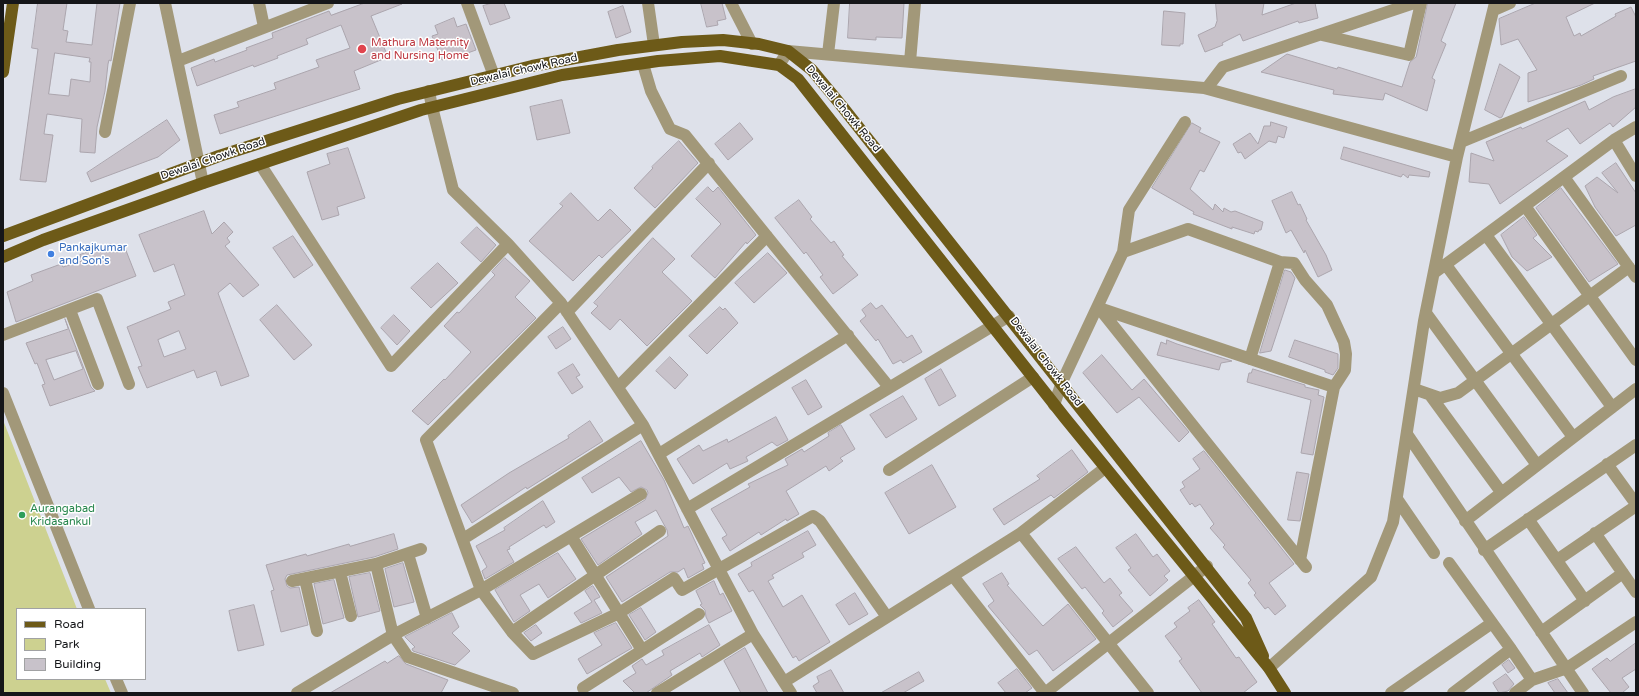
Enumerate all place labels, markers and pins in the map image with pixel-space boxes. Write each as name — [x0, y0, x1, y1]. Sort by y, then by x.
place label: Mathura Maternity and Nursing Home — [371, 36, 469, 62]
marker: Mathura Maternity and Nursing Home — [356, 43, 368, 55]
place label: Pankajkumar and Son's — [59, 241, 127, 267]
marker: Pankajkumar and Son's — [46, 249, 56, 259]
place label: Aurangabad Kridasankul — [30, 502, 95, 528]
marker: Aurangabad Kridasankul — [17, 510, 27, 520]

